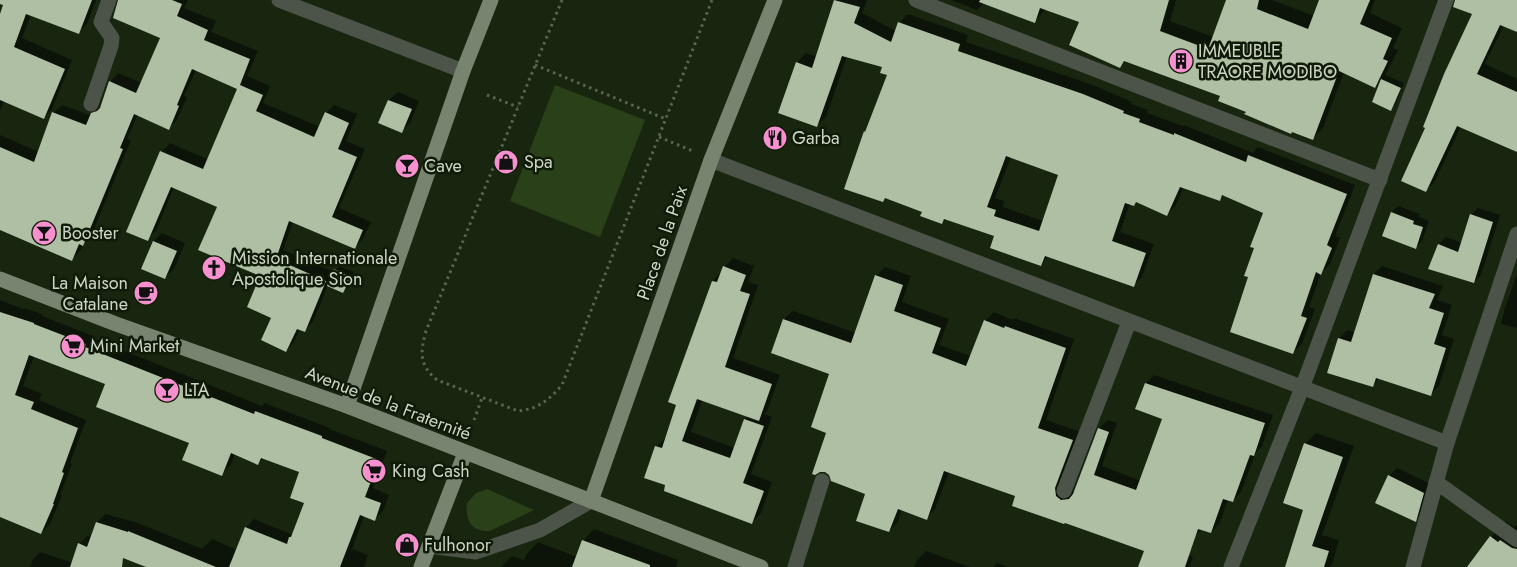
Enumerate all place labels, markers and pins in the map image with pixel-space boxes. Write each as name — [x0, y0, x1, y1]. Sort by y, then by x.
place label: IMMEUBLE TRAORE MODIBO — [1198, 38, 1337, 85]
building icon: IMMEUBLE TRAORE MODIBO — [1168, 48, 1194, 74]
restaurant icon: Garba — [762, 125, 788, 151]
place label: Garba — [792, 125, 840, 151]
shop icon: Spa — [493, 149, 519, 175]
place label: Spa — [524, 149, 553, 175]
bar icon: Cave — [394, 153, 420, 179]
place label: Cave — [424, 153, 462, 179]
bar icon: Booster — [31, 220, 57, 246]
place label: Booster — [62, 220, 120, 246]
place label: Mission Internationale Apostolique Sion — [232, 245, 397, 292]
church icon: Mission Internationale Apostolique Sion — [201, 255, 227, 281]
place label: La Maison Catalane — [51, 270, 128, 317]
cafe icon: La Maison Catalane — [133, 280, 159, 306]
supermarket icon: Mini Market — [60, 333, 86, 359]
place label: Mini Market — [90, 333, 180, 359]
bar icon: LTA — [154, 377, 180, 403]
place label: LTA — [184, 377, 209, 403]
supermarket icon: King Cash — [361, 458, 387, 484]
place label: King Cash — [392, 458, 470, 484]
shop icon: Fulhonor — [394, 532, 420, 558]
place label: Fulhonor — [424, 532, 492, 558]

